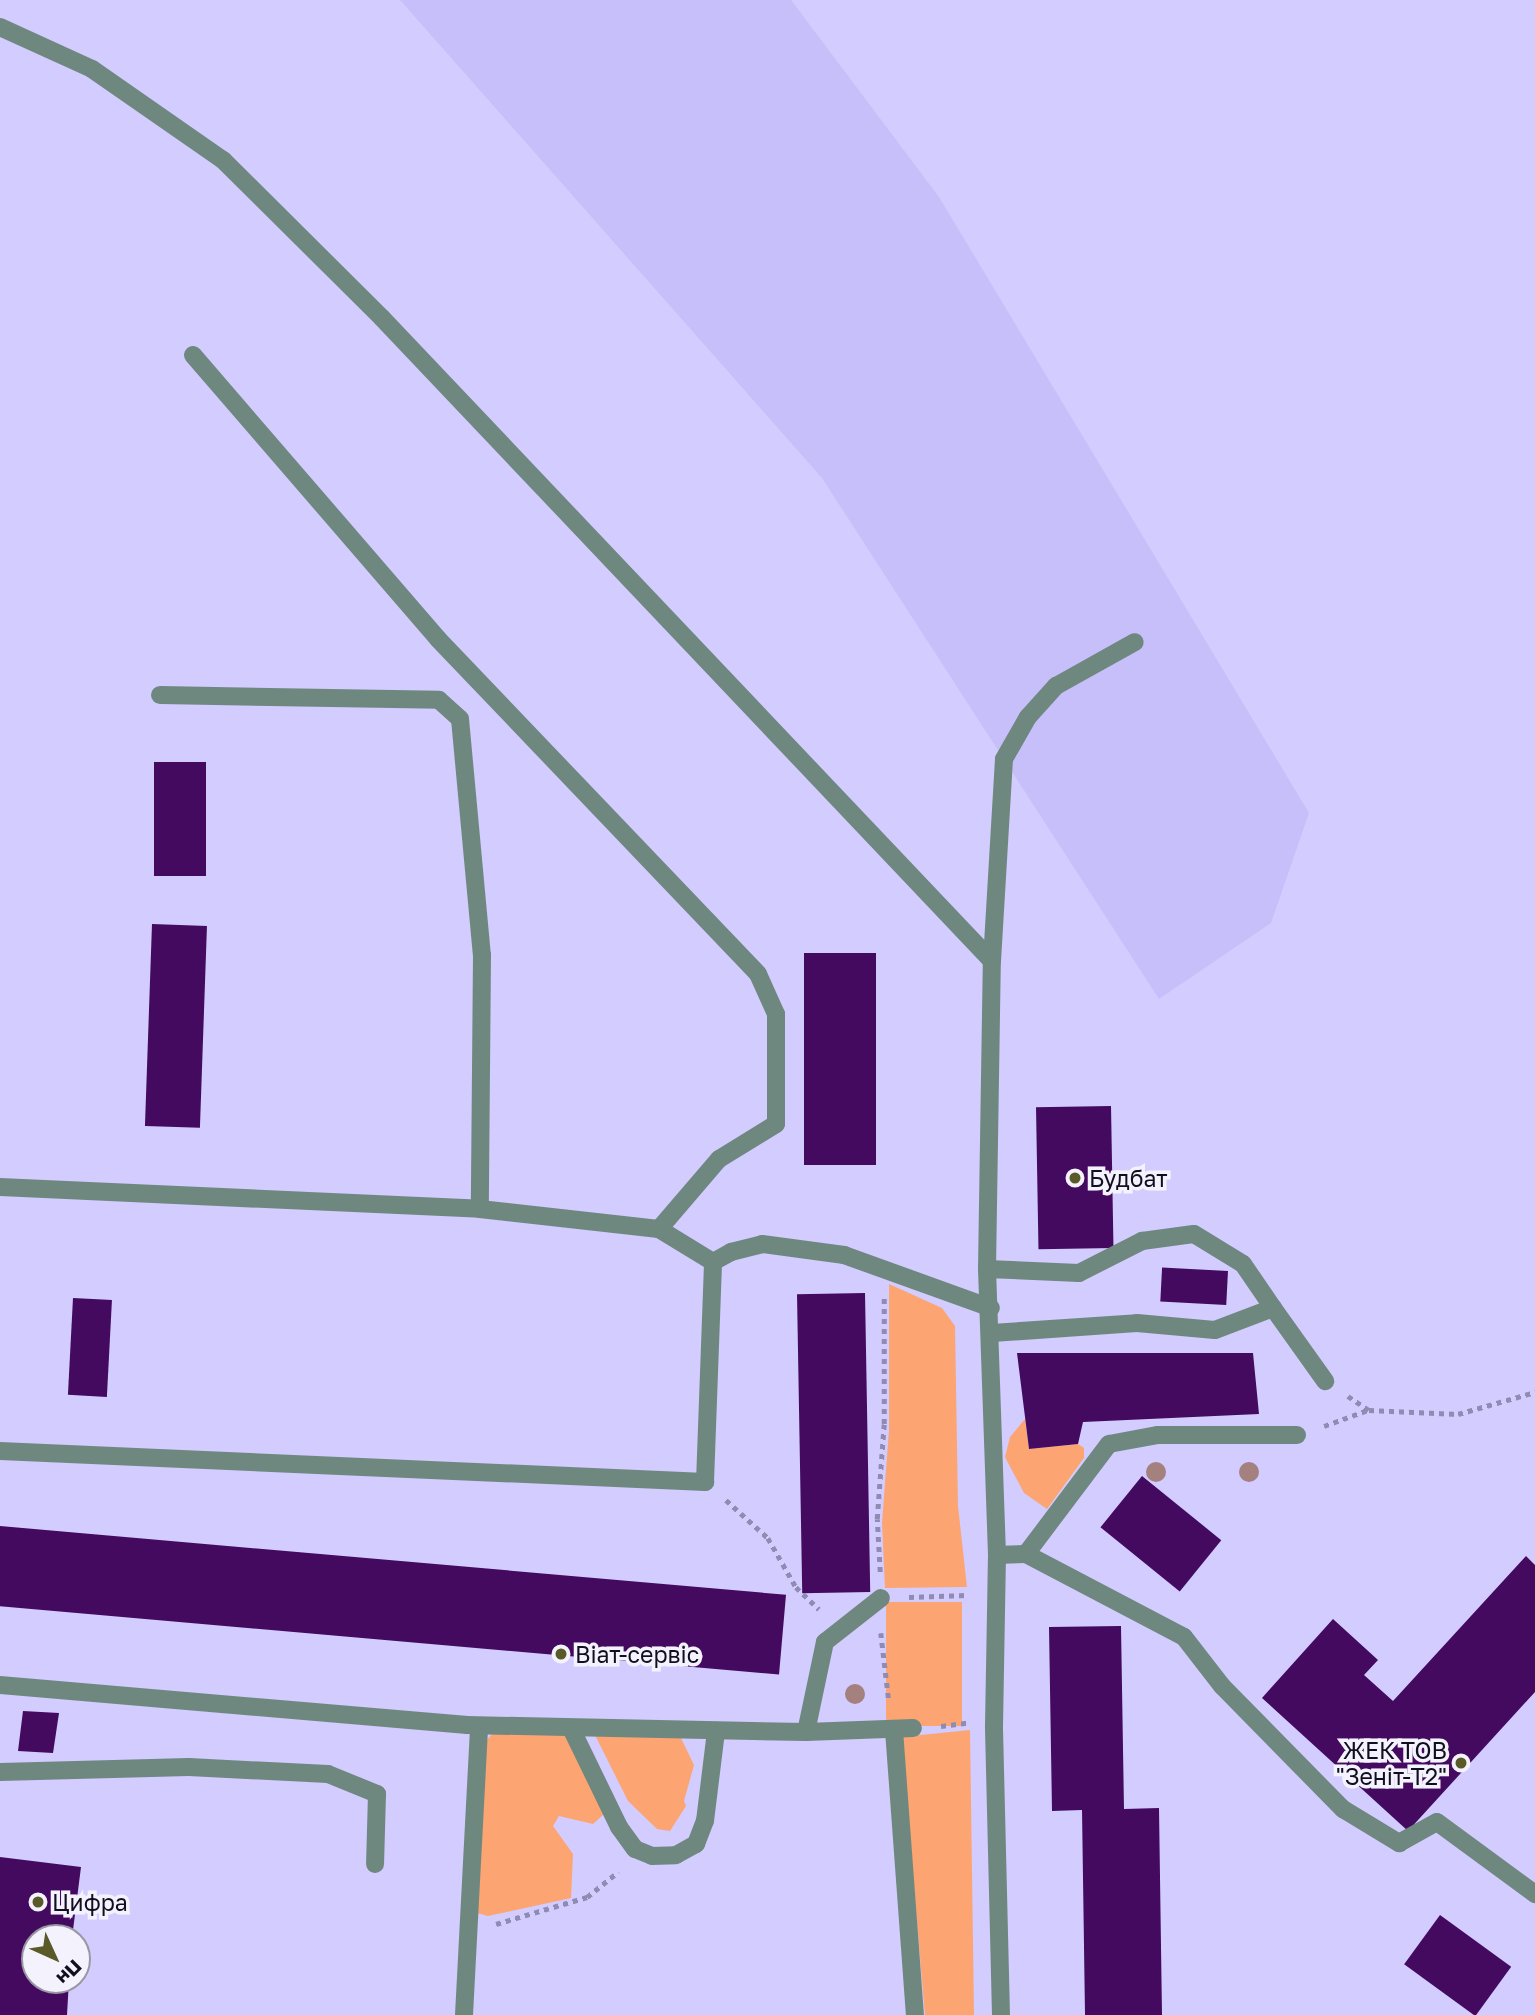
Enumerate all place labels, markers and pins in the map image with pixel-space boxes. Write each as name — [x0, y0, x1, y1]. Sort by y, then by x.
place label: Будбат — [1089, 1164, 1167, 1192]
marker: Будбат — [1067, 1170, 1083, 1186]
place label: Віат-сервіс — [575, 1640, 699, 1668]
marker: Віат-сервіс — [553, 1646, 569, 1662]
place label: ЖЕК ТОВ "Зеніт-Т2" — [1336, 1736, 1447, 1790]
marker: ЖЕК ТОВ "Зеніт-Т2" — [1453, 1755, 1469, 1771]
place label: Цифра — [52, 1888, 128, 1916]
marker: Цифра — [30, 1894, 46, 1910]

